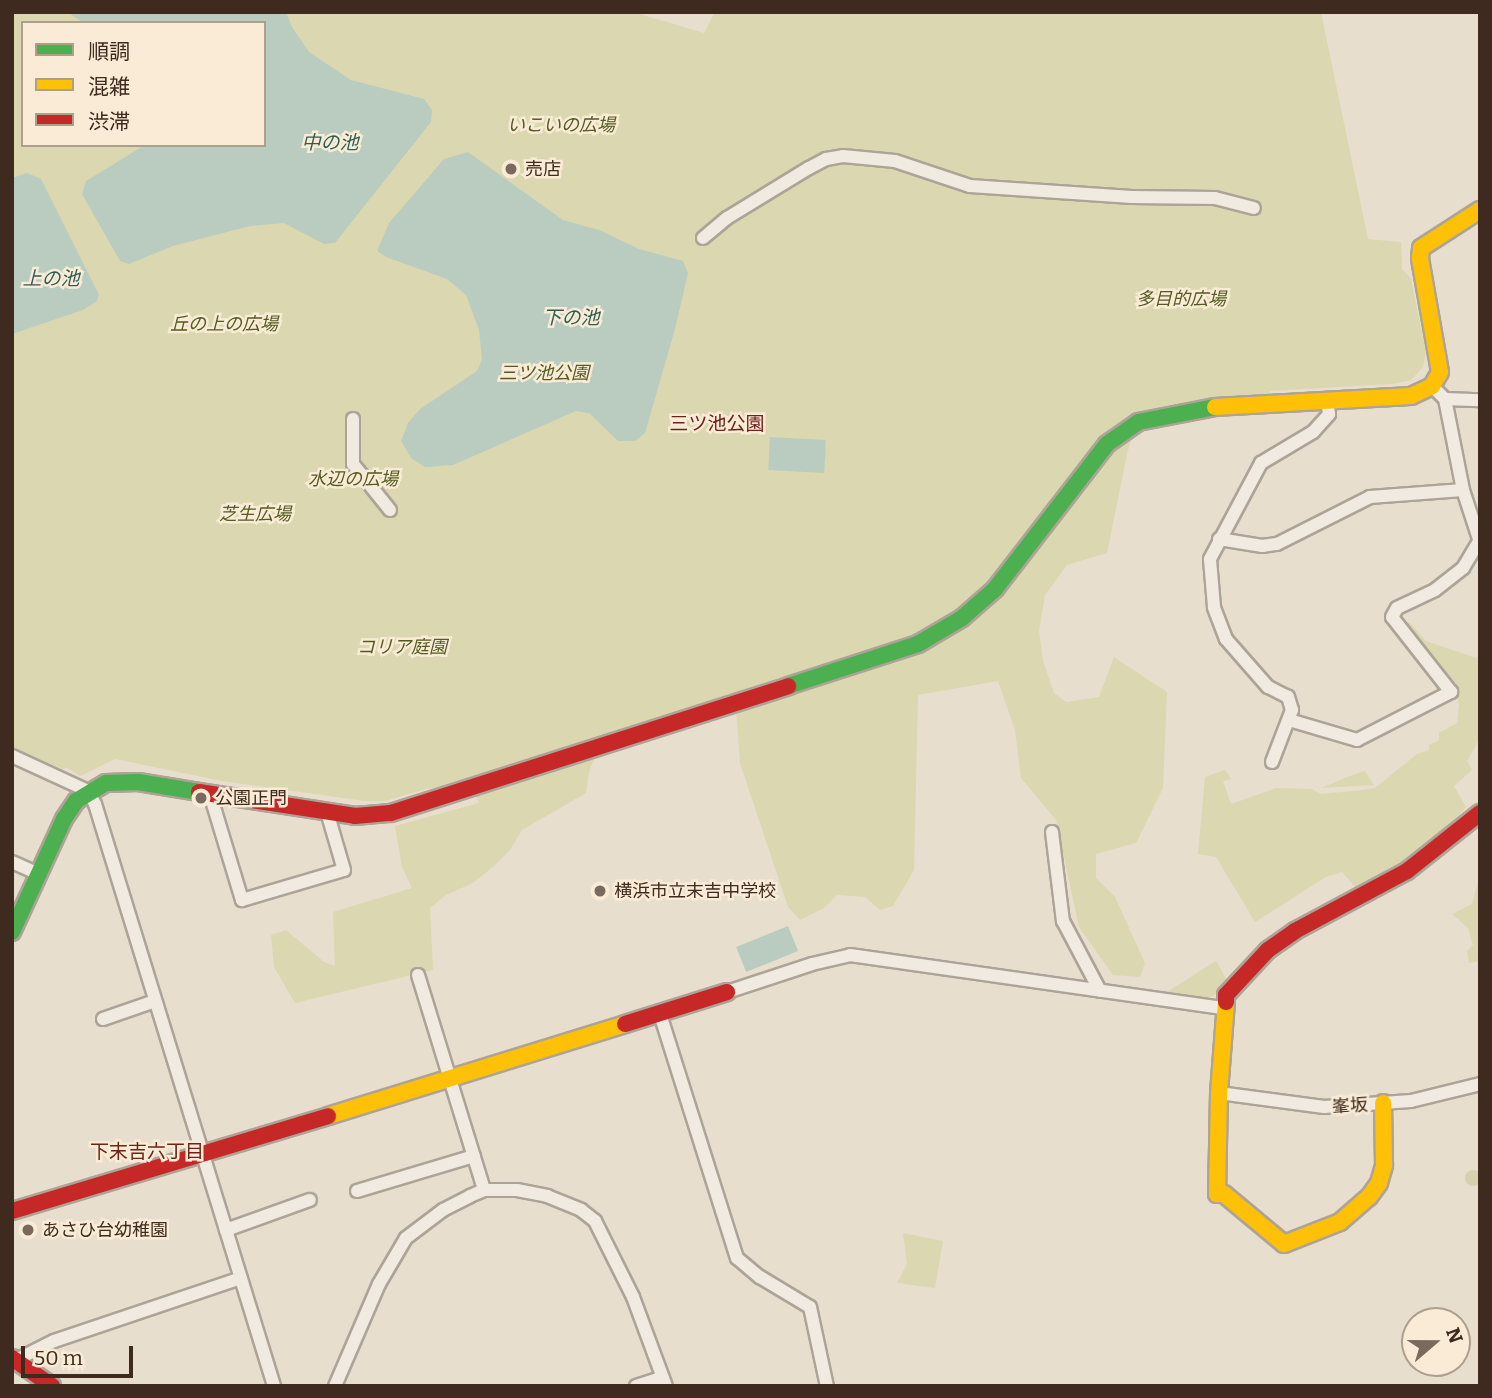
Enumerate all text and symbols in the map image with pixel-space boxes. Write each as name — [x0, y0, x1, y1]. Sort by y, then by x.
legend — [21, 21, 266, 147]
text: 順調 — [88, 39, 130, 65]
text: 混雑 — [88, 74, 130, 100]
text: 渋滞 — [88, 109, 130, 135]
park label: いこいの広場 — [507, 114, 615, 136]
water label: 中の池 — [302, 132, 358, 154]
place label: 売店 — [525, 158, 561, 180]
marker: 売店 — [503, 161, 519, 177]
water label: 上の池 — [23, 268, 79, 290]
park label: 多目的広場 — [1136, 288, 1226, 310]
water label: 下の池 — [543, 307, 599, 329]
park label: 丘の上の広場 — [170, 313, 278, 335]
park label: 三ツ池公園 — [499, 362, 589, 384]
district label: 三ツ池公園 — [670, 413, 764, 435]
park label: 水辺の広場 — [308, 468, 398, 490]
park label: 芝生広場 — [219, 503, 291, 525]
park label: コリア庭園 — [357, 636, 447, 658]
place label: 公園正門 — [215, 787, 287, 809]
marker: 公園正門 — [193, 790, 209, 806]
place label: 横浜市立末吉中学校 — [614, 880, 776, 902]
marker: 横浜市立末吉中学校 — [592, 883, 608, 899]
street label: 峯坂 — [1331, 1094, 1369, 1118]
district label: 下末吉六丁目 — [90, 1141, 204, 1163]
place label: あさひ台幼稚園 — [42, 1219, 168, 1241]
marker: あさひ台幼稚園 — [20, 1222, 36, 1238]
north arrow — [1401, 1307, 1471, 1377]
text: N — [1441, 1324, 1468, 1346]
scale bar — [24, 1332, 136, 1376]
text: 50 m — [34, 1345, 83, 1371]

